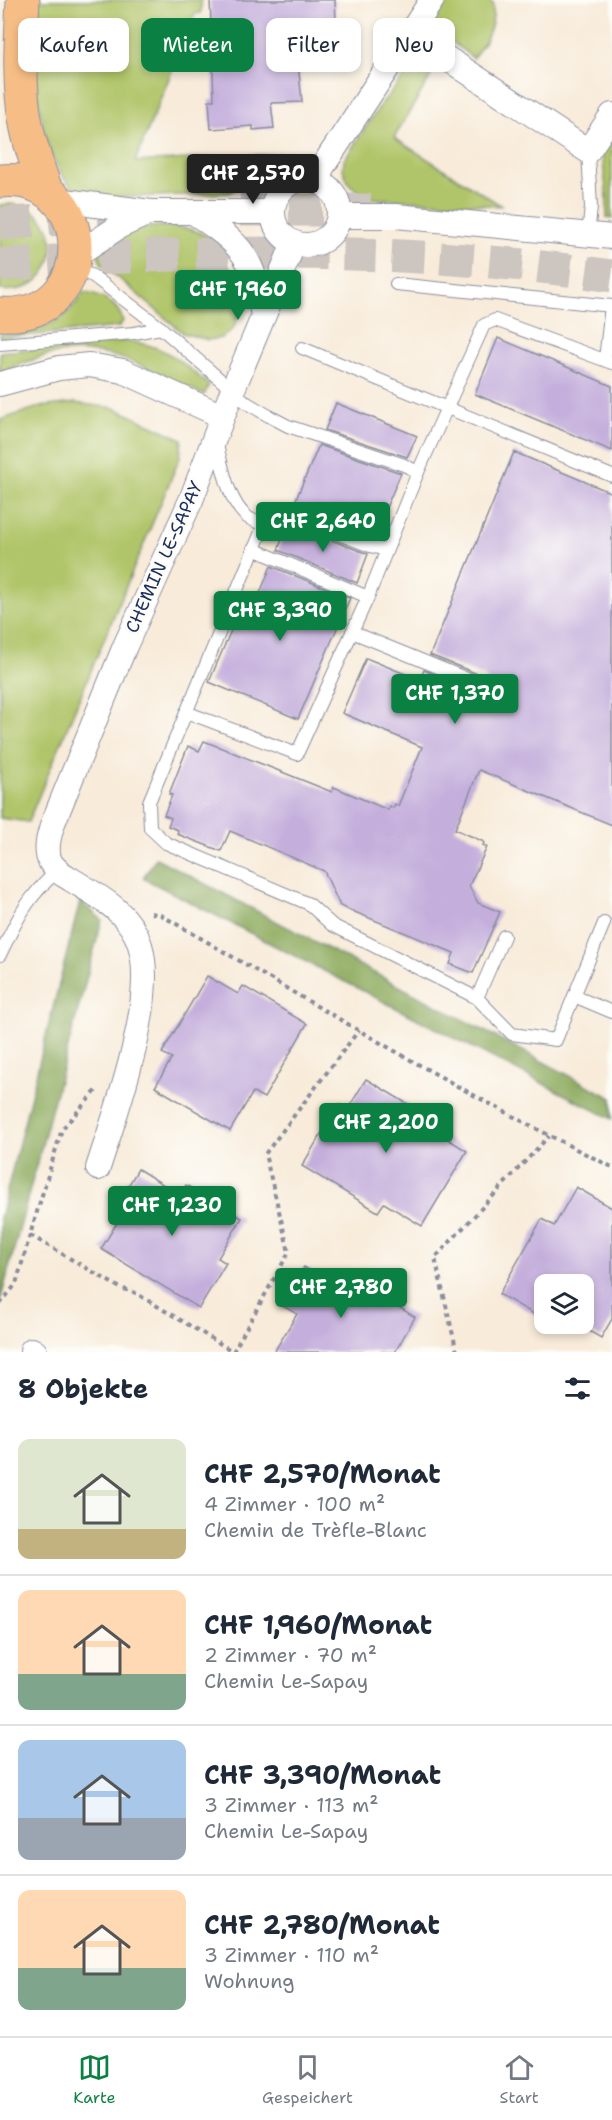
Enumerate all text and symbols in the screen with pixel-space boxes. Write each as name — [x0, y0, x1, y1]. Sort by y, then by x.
chip: Kaufen — [18, 18, 129, 72]
chip: Mieten — [141, 18, 254, 72]
chip: Filter — [266, 18, 361, 72]
chip: Neu — [373, 18, 455, 72]
pin: CHF 2,570 — [184, 154, 322, 205]
text: CHF 2,570 — [201, 160, 305, 186]
pin: CHF 1,960 — [169, 270, 307, 321]
text: CHF 1,960 — [189, 276, 287, 302]
street label: CHEMIN LE-SAPAY — [120, 477, 208, 637]
pin: CHF 2,640 — [254, 502, 392, 553]
text: CHF 2,640 — [270, 508, 376, 534]
pin: CHF 3,390 — [211, 591, 349, 642]
text: CHF 3,390 — [228, 597, 332, 623]
pin: CHF 1,370 — [386, 674, 524, 725]
text: CHF 1,370 — [405, 680, 505, 706]
pin: CHF 2,200 — [317, 1103, 455, 1154]
text: CHF 2,200 — [333, 1109, 439, 1135]
pin: CHF 1,230 — [103, 1186, 241, 1237]
text: CHF 1,230 — [122, 1192, 222, 1218]
pin: CHF 2,780 — [272, 1268, 410, 1319]
text: CHF 2,780 — [289, 1274, 393, 1300]
map controls — [534, 1274, 594, 1334]
button: layers — [534, 1274, 594, 1334]
text: 8 Objekte — [18, 1371, 148, 1406]
icon: filters — [561, 1372, 594, 1405]
text: CHF 2,570/Monat — [204, 1456, 441, 1491]
icon: home — [66, 1463, 138, 1535]
text: 4 Zimmer · 100 m² — [204, 1491, 385, 1517]
text: Chemin de Trèfle-Blanc — [204, 1517, 427, 1543]
text: CHF 1,960/Monat — [204, 1607, 432, 1642]
icon: home — [66, 1614, 138, 1686]
text: 2 Zimmer · 70 m² — [204, 1642, 377, 1668]
text: Chemin Le-Sapay — [204, 1668, 368, 1694]
text: CHF 3,390/Monat — [204, 1757, 441, 1792]
icon: home — [66, 1764, 138, 1836]
text: 3 Zimmer · 113 m² — [204, 1792, 379, 1818]
text: Chemin Le-Sapay — [204, 1818, 368, 1844]
text: CHF 2,780/Monat — [204, 1907, 440, 1942]
icon: home — [66, 1914, 138, 1986]
text: 3 Zimmer · 110 m² — [204, 1942, 379, 1968]
text: Wohnung — [204, 1968, 295, 1994]
tab: Karte — [73, 2051, 116, 2108]
tab: Gespeichert — [262, 2051, 353, 2108]
tab: Start — [500, 2051, 539, 2108]

